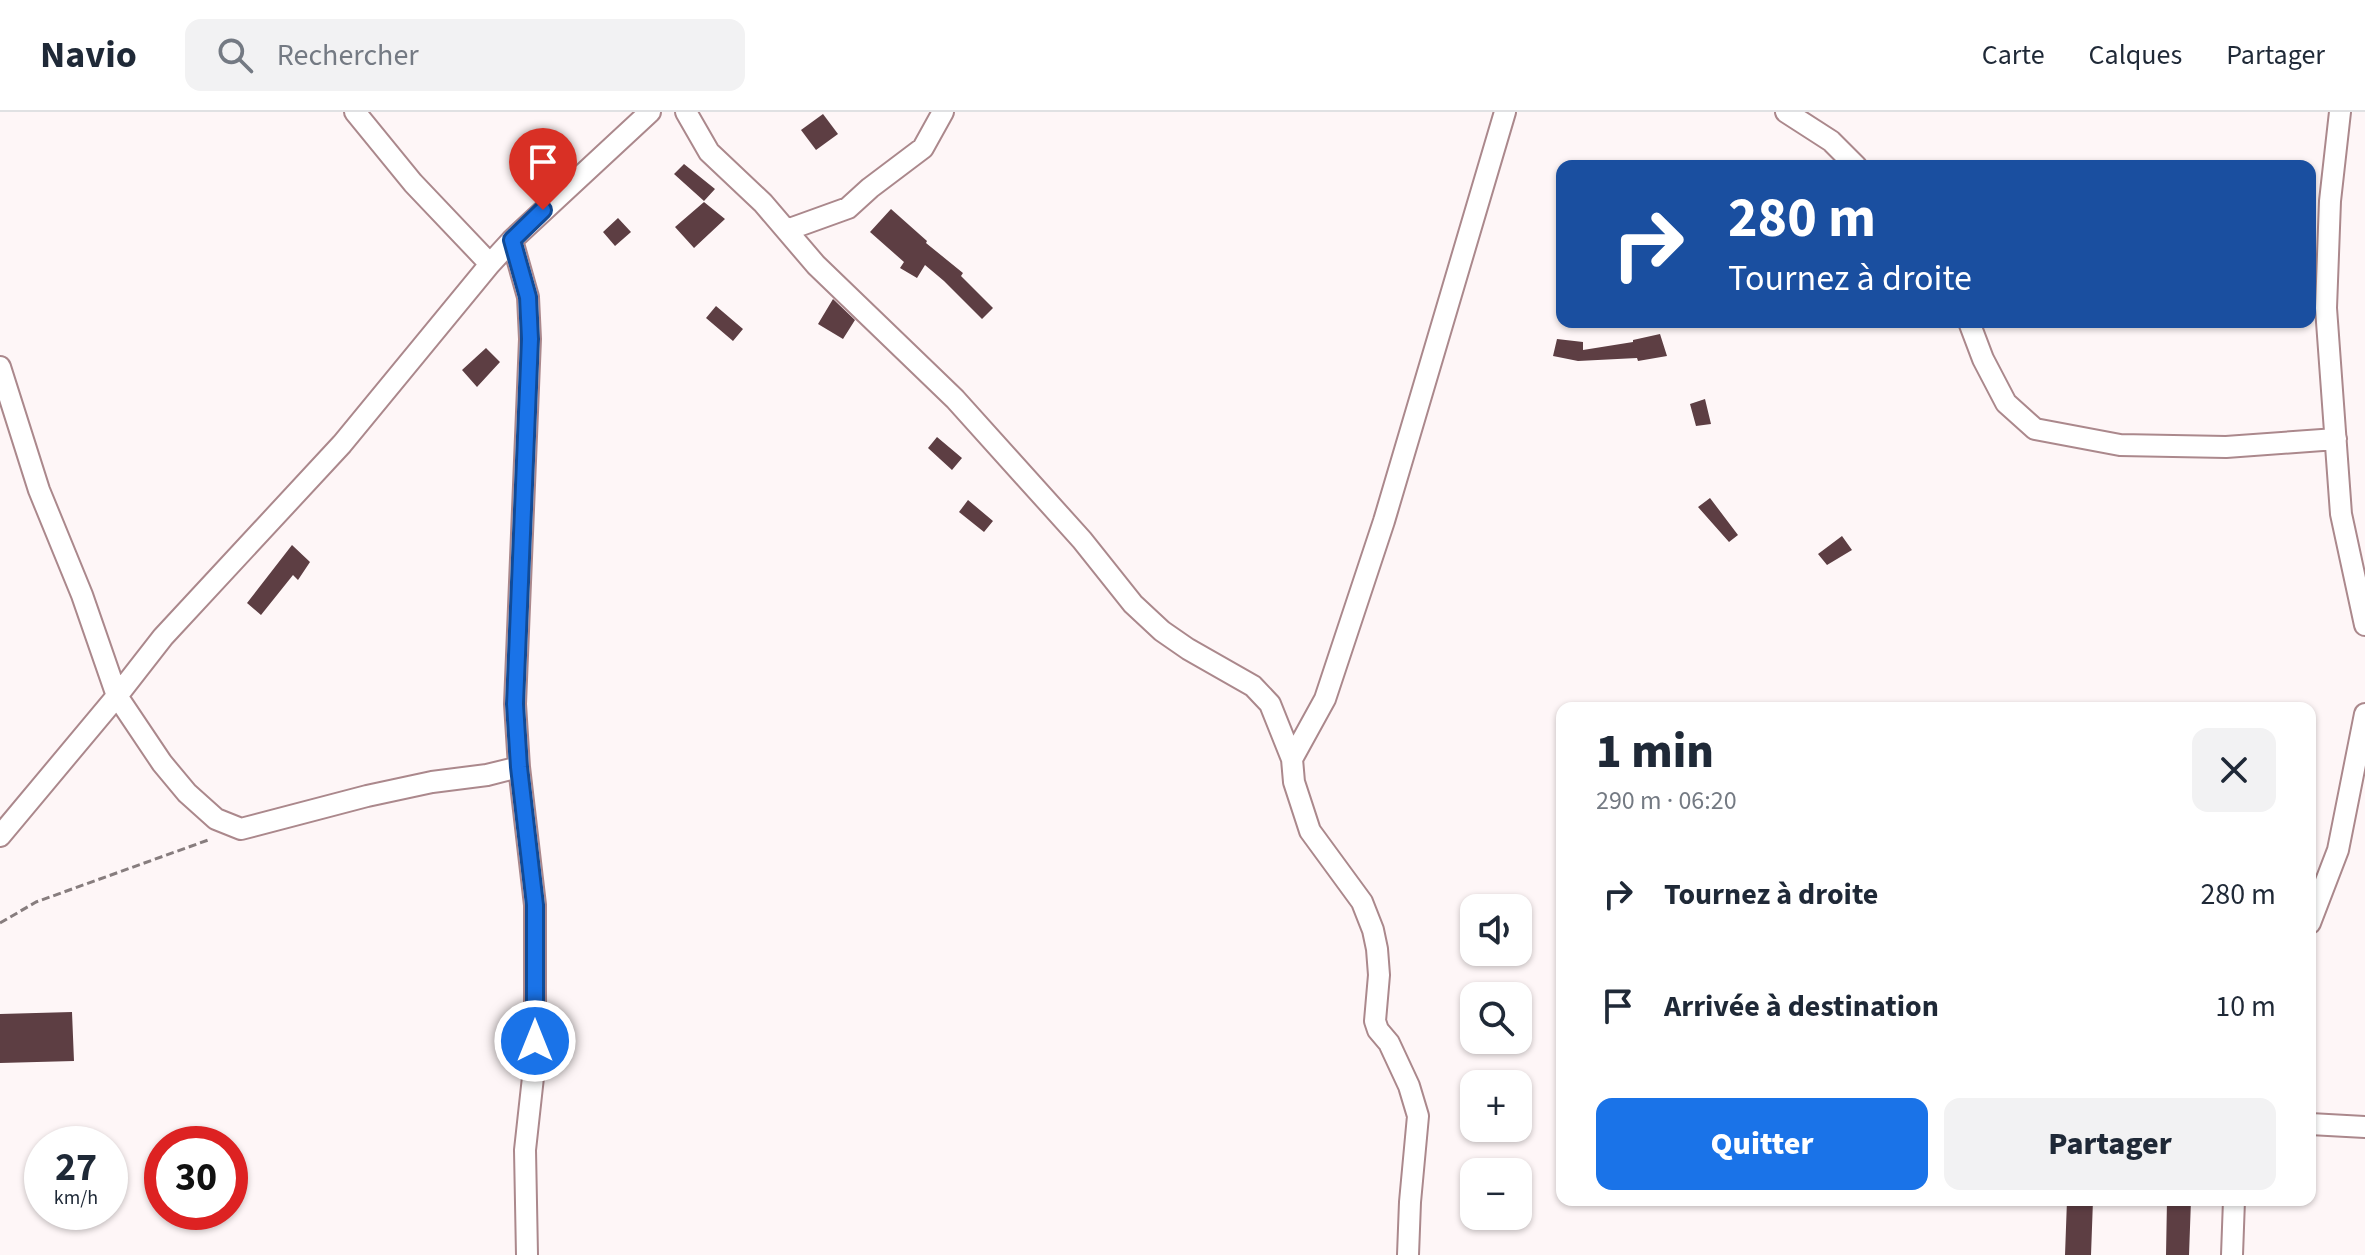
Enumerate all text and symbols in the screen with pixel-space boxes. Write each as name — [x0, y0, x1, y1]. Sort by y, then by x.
search box — [185, 19, 745, 91]
text: Navio — [40, 28, 137, 82]
icon: search — [213, 33, 257, 77]
text: Rechercher — [277, 34, 419, 77]
text: Carte — [1982, 35, 2045, 75]
text: Calques — [2089, 35, 2182, 75]
text: Partager — [2226, 35, 2325, 75]
pin — [509, 128, 577, 210]
icon: arrive — [521, 140, 565, 184]
text: 280 m — [1728, 179, 1876, 258]
icon: right — [1596, 192, 1700, 296]
text: Tournez à droite — [1728, 253, 1972, 304]
text: 1 min — [1596, 718, 1714, 786]
button: close — [2192, 728, 2276, 812]
text: 290 m · 06:20 — [1596, 782, 1737, 819]
icon: right — [1596, 872, 1640, 916]
text: Tournez à droite — [1664, 873, 1878, 916]
text: 280 m — [2200, 873, 2276, 916]
map controls — [1460, 894, 1532, 1230]
button: sound — [1460, 894, 1532, 966]
button: search — [1460, 982, 1532, 1054]
icon: arrive — [1596, 984, 1640, 1028]
text: Arrivée à destination — [1664, 985, 1939, 1028]
text: 10 m — [2215, 985, 2276, 1028]
position arrow — [493, 999, 577, 1083]
button: + — [1460, 1070, 1532, 1142]
button: Quitter — [1596, 1098, 1928, 1190]
button: Partager — [1944, 1098, 2276, 1190]
speed limit sign: 30 — [144, 1126, 248, 1230]
text: 27 — [55, 1139, 97, 1196]
button: − — [1460, 1158, 1532, 1230]
text: km/h — [54, 1184, 98, 1212]

